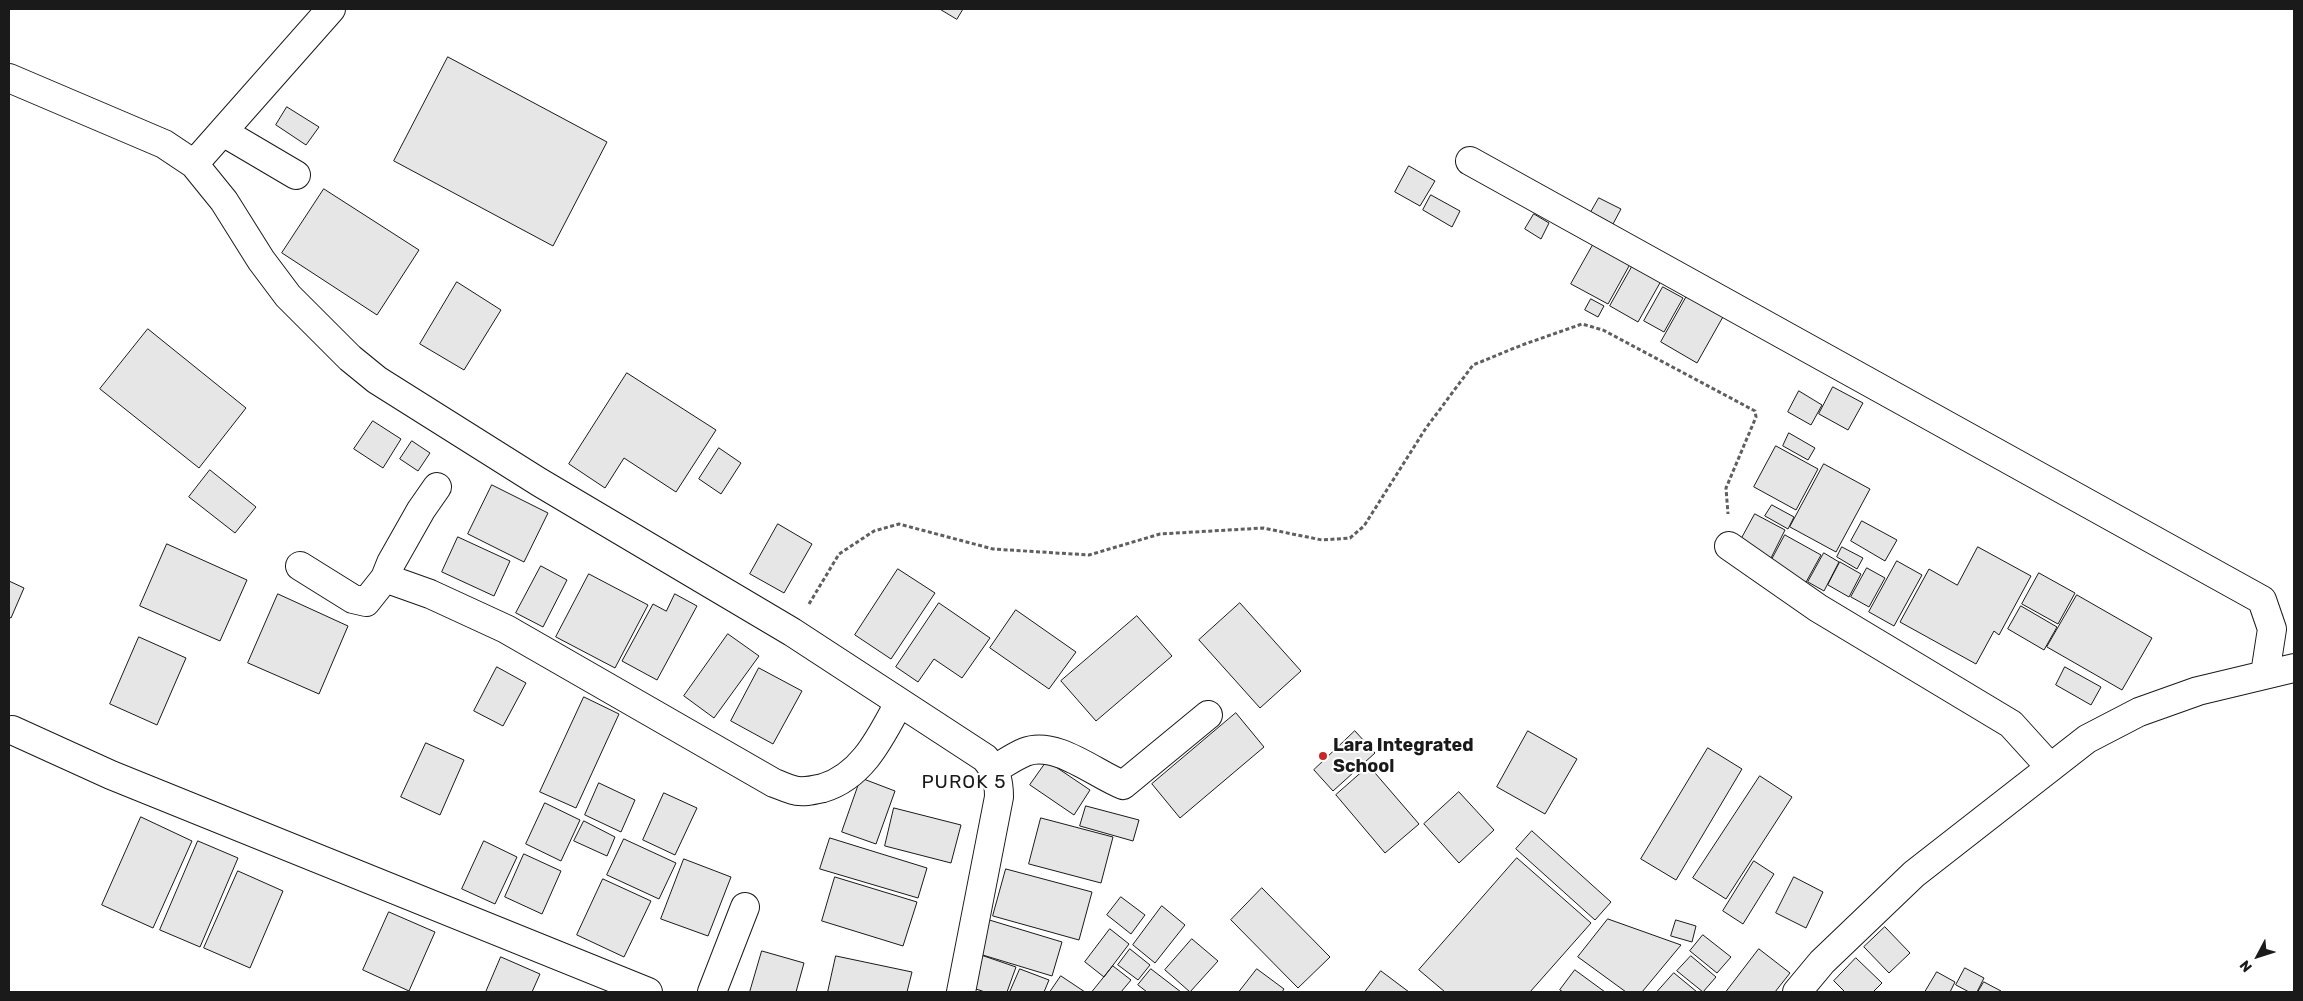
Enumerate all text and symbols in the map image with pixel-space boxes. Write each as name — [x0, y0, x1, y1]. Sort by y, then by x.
place label: Lara Integrated School — [1333, 735, 1474, 778]
marker: Lara Integrated School — [1317, 750, 1329, 762]
district label: PUROK 5 — [921, 772, 1007, 794]
north arrow — [2233, 931, 2283, 981]
text: N — [2236, 957, 2256, 975]

